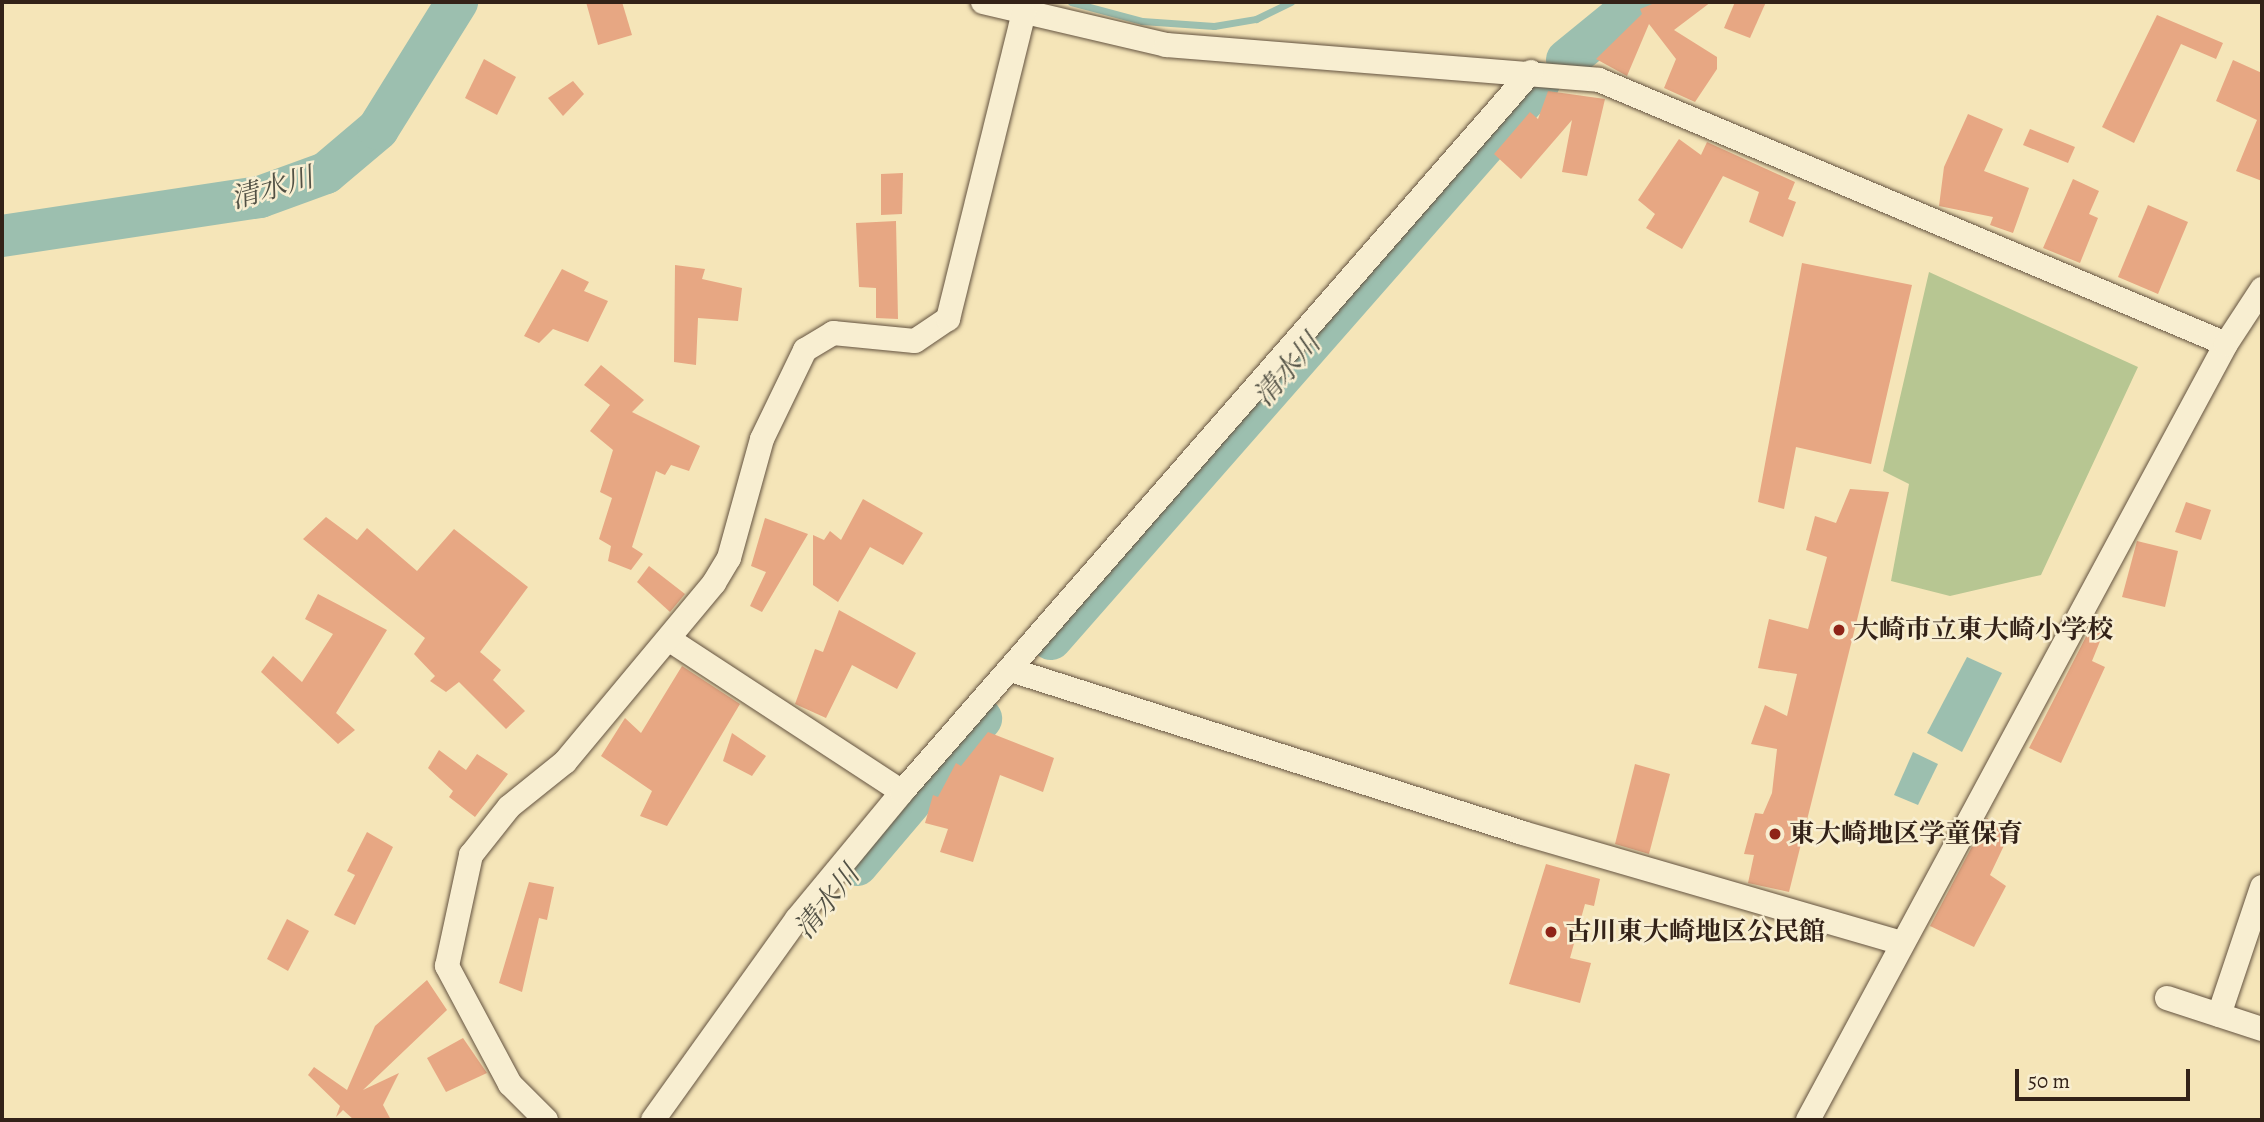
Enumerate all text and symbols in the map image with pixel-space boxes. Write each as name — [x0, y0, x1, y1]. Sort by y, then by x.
water label: 清水川 — [227, 160, 317, 216]
water label: 清水川 — [1247, 327, 1327, 413]
place label: 大崎市立東大崎小学校 — [1853, 614, 2113, 646]
marker: 大崎市立東大崎小学校 — [1831, 622, 1847, 638]
place label: 東大崎地区学童保育 — [1789, 818, 2023, 850]
marker: 東大崎地区学童保育 — [1767, 826, 1783, 842]
water label: 清水川 — [788, 859, 866, 945]
place label: 古川東大崎地区公民館 — [1565, 916, 1825, 948]
marker: 古川東大崎地区公民館 — [1543, 924, 1559, 940]
scale bar — [2019, 1056, 2194, 1100]
text: 50 m — [2028, 1067, 2070, 1095]

